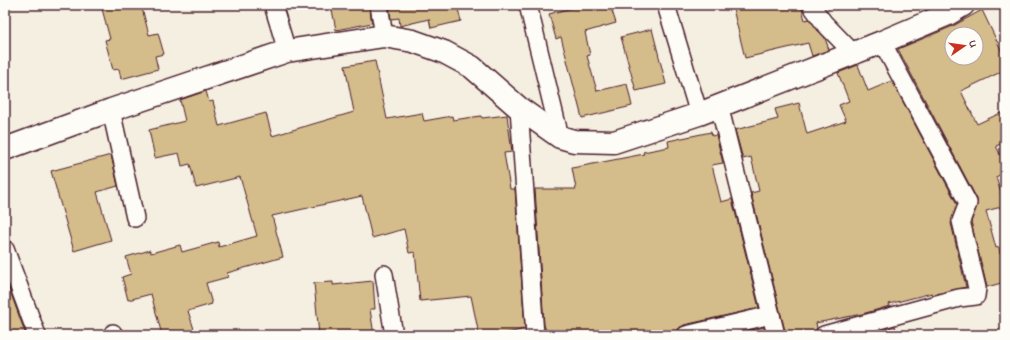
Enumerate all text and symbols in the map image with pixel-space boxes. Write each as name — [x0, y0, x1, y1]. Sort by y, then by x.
north arrow — [944, 26, 984, 66]
text: U — [964, 39, 981, 49]

